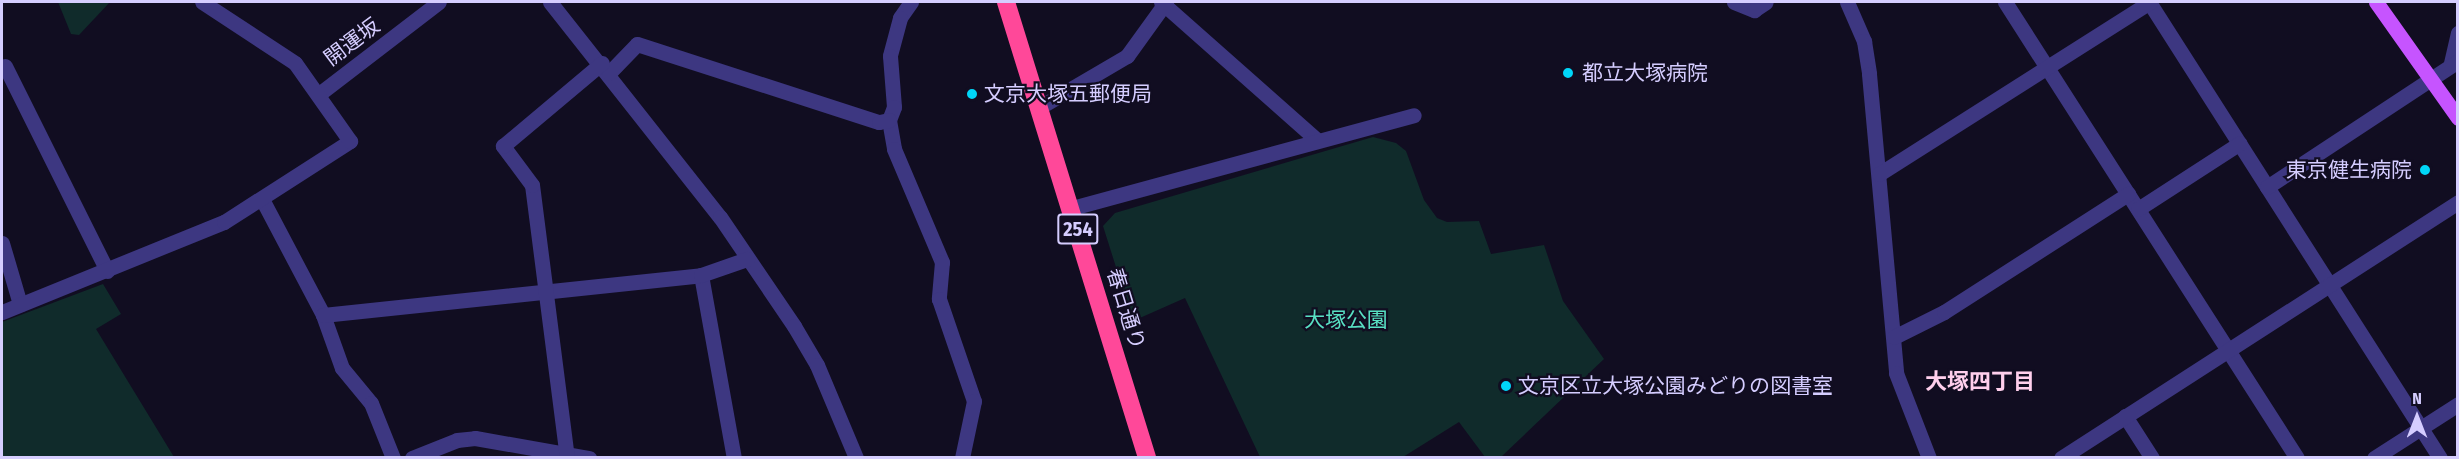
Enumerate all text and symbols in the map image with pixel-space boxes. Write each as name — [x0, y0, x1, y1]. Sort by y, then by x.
street label: 開運坂 — [319, 13, 385, 71]
place label: 都立大塚病院 — [1582, 60, 1708, 86]
marker: 都立大塚病院 — [1559, 64, 1577, 82]
place label: 文京大塚五郵便局 — [984, 81, 1152, 107]
marker: 文京大塚五郵便局 — [965, 87, 979, 101]
place label: 東京健生病院 — [2286, 157, 2412, 183]
marker: 東京健生病院 — [2416, 161, 2434, 179]
road number: 254 — [1057, 212, 1099, 246]
street label: 春日通り — [1102, 265, 1150, 353]
park label: 大塚公園 — [1304, 307, 1388, 333]
district label: 大塚四丁目 — [1925, 369, 2035, 395]
place label: 文京区立大塚公園みどりの図書室 — [1518, 373, 1833, 399]
marker: 文京区立大塚公園みどりの図書室 — [1499, 379, 1513, 393]
north arrow — [2387, 387, 2447, 447]
text: N — [2412, 389, 2422, 408]

